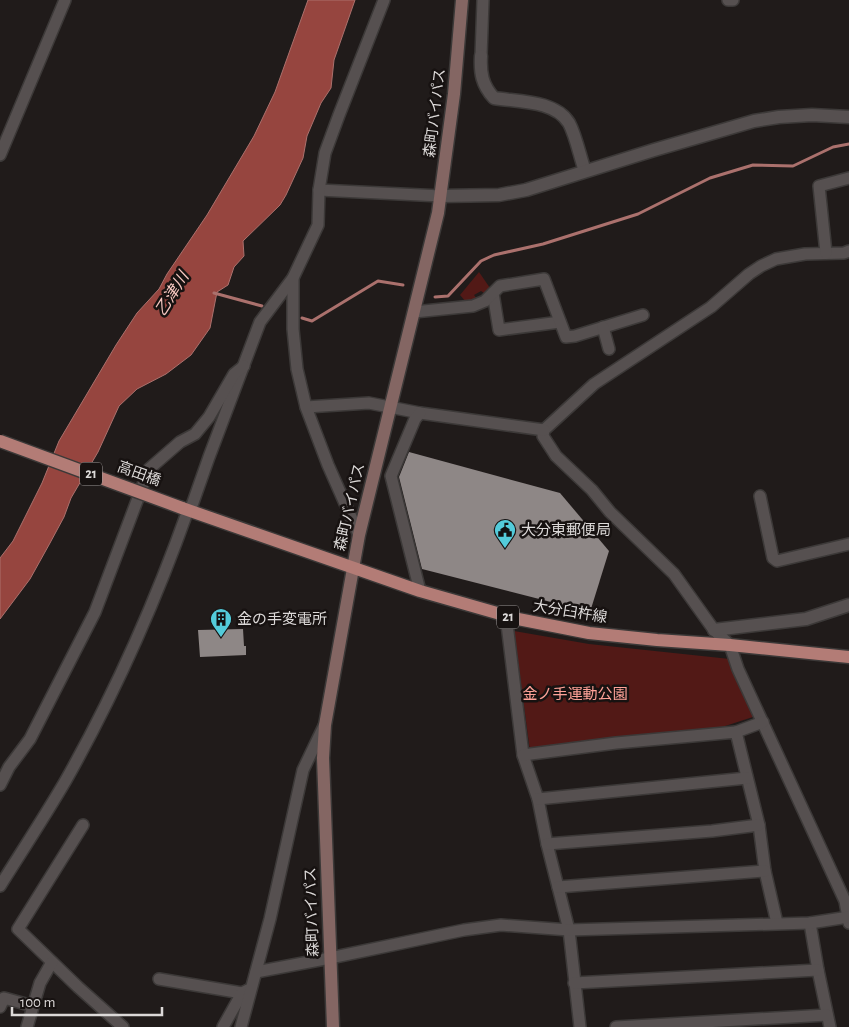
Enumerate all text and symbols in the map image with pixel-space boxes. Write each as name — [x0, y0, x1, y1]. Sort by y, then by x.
street label: 森町バイパス — [421, 67, 448, 158]
water label: 乙津川 — [152, 267, 193, 319]
street label: 高田橋 — [115, 458, 163, 489]
street label: 森町バイパス — [332, 461, 367, 552]
road number: 21 — [80, 462, 102, 486]
public building icon: 大分東郵便局 — [493, 518, 517, 549]
place label: 大分東郵便局 — [521, 522, 611, 538]
street label: 大分臼杵線 — [532, 598, 608, 625]
road number: 21 — [497, 606, 519, 628]
building icon: 金の手変電所 — [209, 607, 233, 638]
place label: 金の手変電所 — [237, 611, 327, 627]
park label: 金ノ手運動公園 — [522, 686, 628, 702]
street label: 森町バイパス — [302, 867, 321, 957]
scale bar — [12, 984, 162, 1016]
text: 100 m — [20, 995, 55, 1010]

